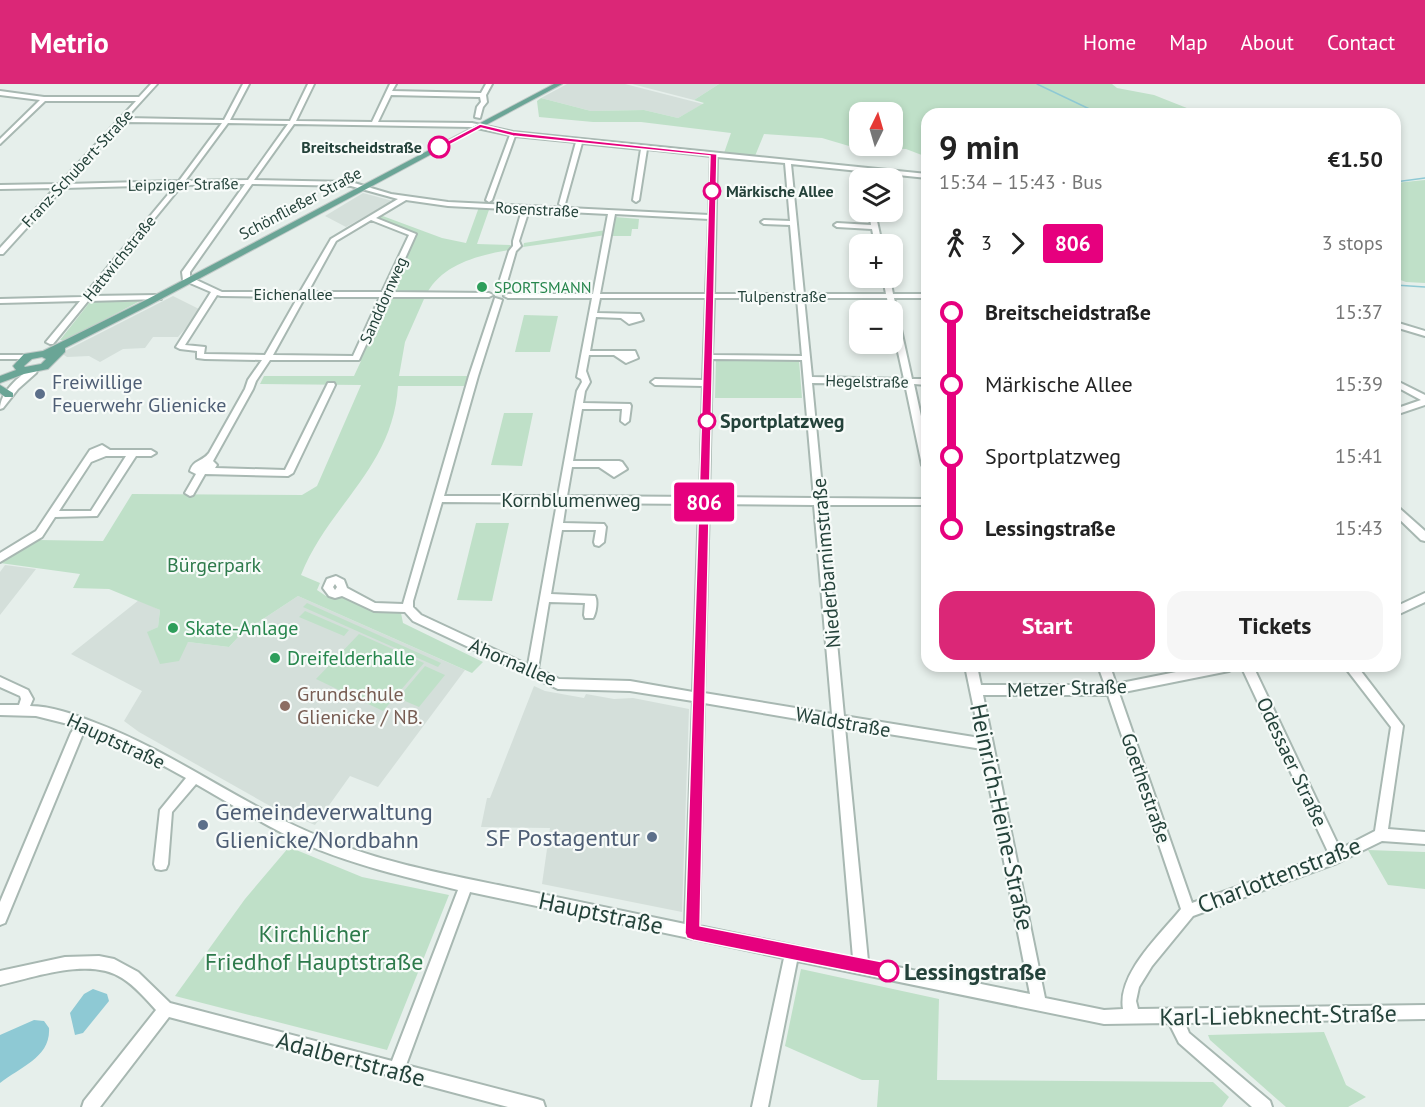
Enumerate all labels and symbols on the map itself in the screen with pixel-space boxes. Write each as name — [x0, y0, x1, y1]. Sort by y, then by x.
north arrow — [849, 102, 903, 156]
street label: Franz-Schubert-Straße — [17, 105, 137, 231]
marker: Breitscheidstraße — [428, 136, 450, 158]
place label: Breitscheidstraße — [301, 137, 422, 157]
street label: Schönfließer Straße — [235, 162, 365, 244]
street label: Leipziger Straße — [127, 173, 239, 195]
place label: Märkische Allee — [726, 181, 834, 201]
marker: Märkische Allee — [703, 182, 721, 200]
street label: Rosenstraße — [494, 197, 580, 221]
street label: Hattwichstraße — [78, 211, 160, 305]
street label: Sanddornweg — [355, 253, 411, 347]
place label: SPORTSMANN — [494, 277, 592, 297]
marker: SPORTSMANN — [475, 280, 489, 294]
street label: Eichenallee — [253, 284, 333, 304]
street label: Tulpenstraße — [737, 286, 827, 306]
place label: Freiwillige Feuerwehr Glienicke — [52, 369, 226, 418]
street label: Hegelstraße — [825, 370, 909, 392]
marker: Freiwillige Feuerwehr Glienicke — [33, 387, 47, 401]
place label: Sportplatzweg — [720, 408, 845, 434]
marker: Sportplatzweg — [698, 412, 716, 430]
street label: Niederbarnimstraße — [806, 477, 846, 649]
line badge: 806 — [670, 482, 738, 522]
street label: Kornblumenweg — [501, 487, 641, 513]
park label: Bürgerpark — [167, 552, 261, 578]
place label: Skate-Anlage — [185, 615, 298, 641]
marker: Skate-Anlage — [166, 621, 180, 635]
street label: Ahornallee — [465, 632, 561, 692]
place label: Dreifelderhalle — [287, 645, 415, 671]
marker: Dreifelderhalle — [268, 651, 282, 665]
street label: Metzer Straße — [1007, 673, 1127, 703]
place label: Grundschule Glienicke / NB. — [297, 681, 423, 730]
street label: Odessaer Straße — [1251, 693, 1333, 831]
marker: Grundschule Glienicke / NB. — [278, 699, 292, 713]
street label: Waldstraße — [793, 701, 893, 743]
street label: Heinrich-Heine-Straße — [963, 701, 1041, 933]
street label: Hauptstraße — [63, 707, 169, 775]
street label: Goethestraße — [1115, 729, 1177, 847]
place label: Gemeindeverwaltung Glienicke/Nordbahn — [215, 796, 433, 855]
marker: Gemeindeverwaltung Glienicke/Nordbahn — [196, 818, 210, 832]
place label: SF Postagentur — [485, 822, 640, 853]
marker: SF Postagentur — [645, 830, 659, 844]
street label: Charlottenstraße — [1193, 830, 1365, 920]
street label: Hauptstraße — [536, 885, 666, 941]
park label: Kirchlicher Friedhof Hauptstraße — [205, 918, 423, 977]
place label: Lessingstraße — [904, 956, 1047, 987]
marker: Lessingstraße — [877, 960, 899, 982]
street label: Karl-Liebknecht-Straße — [1159, 997, 1397, 1033]
street label: Adalbertstraße — [273, 1024, 429, 1094]

